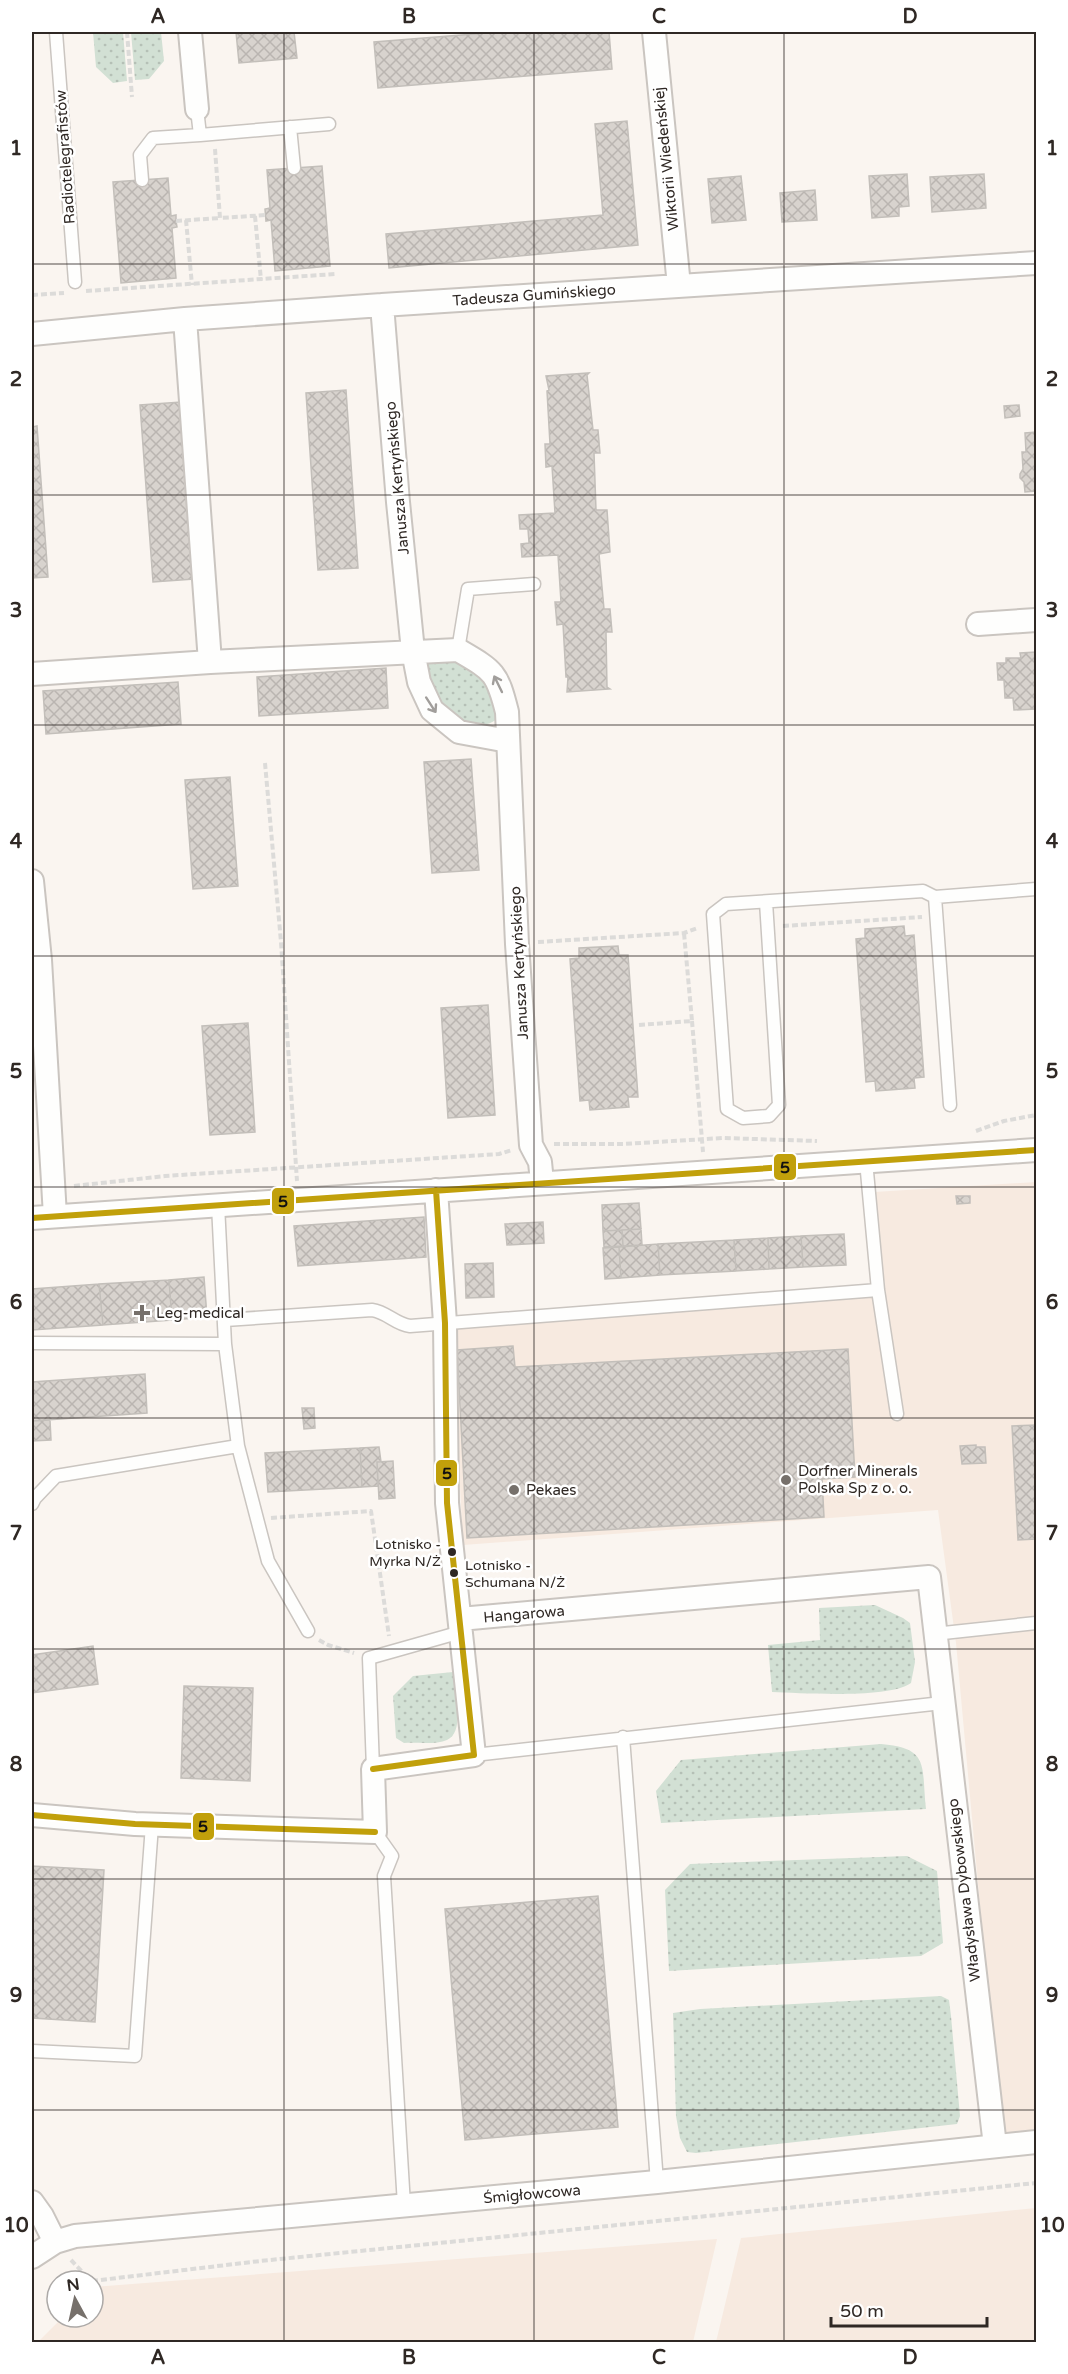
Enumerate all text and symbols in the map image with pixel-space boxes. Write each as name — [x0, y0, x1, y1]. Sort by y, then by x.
text: A — [151, 5, 166, 29]
text: B — [402, 5, 416, 29]
text: C — [652, 5, 666, 29]
text: D — [902, 5, 918, 29]
street label: Wiktorii Wiedeńskiej — [649, 86, 683, 232]
street label: Radiotelegrafistów — [51, 89, 79, 225]
text: 1 — [10, 137, 22, 161]
text: 1 — [1046, 137, 1058, 161]
street label: Tadeusza Gumińskiego — [452, 280, 616, 310]
text: 2 — [10, 368, 22, 392]
text: 2 — [1046, 368, 1058, 392]
street label: Janusza Kertyńskiego — [381, 401, 413, 555]
text: 3 — [10, 599, 22, 623]
text: 3 — [1046, 599, 1058, 623]
one-way arrow — [491, 675, 503, 693]
one-way arrow — [425, 697, 438, 714]
text: 4 — [10, 830, 23, 854]
text: 4 — [1046, 830, 1059, 854]
street label: Janusza Kertyńskiego — [506, 886, 532, 1040]
text: 5 — [10, 1060, 22, 1084]
text: 5 — [1046, 1060, 1058, 1084]
line badge: 5 — [773, 1153, 797, 1181]
text: 5 — [780, 1158, 790, 1178]
line badge: 5 — [271, 1187, 295, 1215]
text: 5 — [278, 1192, 288, 1212]
text: 6 — [10, 1291, 22, 1315]
text: 6 — [1046, 1291, 1058, 1315]
marker: Leg-medical — [133, 1304, 151, 1322]
place label: Leg-medical — [156, 1304, 244, 1322]
line badge: 5 — [435, 1459, 458, 1487]
place label: Dorfner Minerals Polska Sp z o. o. — [798, 1462, 918, 1497]
text: 5 — [442, 1464, 452, 1484]
marker: Dorfner Minerals Polska Sp z o. o. — [779, 1473, 793, 1487]
place label: Pekaes — [526, 1481, 577, 1499]
marker: Pekaes — [507, 1483, 521, 1497]
text: 7 — [10, 1522, 22, 1546]
text: 7 — [1046, 1522, 1058, 1546]
place label: Lotnisko - Myrka N/Ż — [369, 1536, 441, 1570]
marker: Lotnisko - Myrka N/Ż — [446, 1546, 458, 1558]
place label: Lotnisko - Schumana N/Ż — [465, 1557, 565, 1591]
marker: Lotnisko - Schumana N/Ż — [448, 1567, 460, 1579]
street label: Hangarowa — [483, 1601, 565, 1627]
text: 8 — [10, 1753, 22, 1777]
text: 8 — [1046, 1753, 1058, 1777]
street label: Władysława Dybowskiego — [944, 1797, 984, 1983]
line badge: 5 — [192, 1812, 215, 1841]
text: 5 — [198, 1817, 208, 1837]
text: 9 — [10, 1984, 22, 2008]
text: 9 — [1046, 1984, 1058, 2008]
street label: Śmigłowcowa — [482, 2181, 582, 2207]
text: 10 — [3, 2214, 29, 2238]
text: 10 — [1039, 2214, 1065, 2238]
north arrow — [45, 2269, 105, 2329]
text: N — [65, 2274, 81, 2296]
scale bar — [831, 2290, 987, 2328]
text: 50 m — [840, 2300, 884, 2322]
text: A — [151, 2346, 166, 2370]
text: B — [402, 2346, 416, 2370]
text: C — [652, 2346, 666, 2370]
text: D — [902, 2346, 918, 2370]

